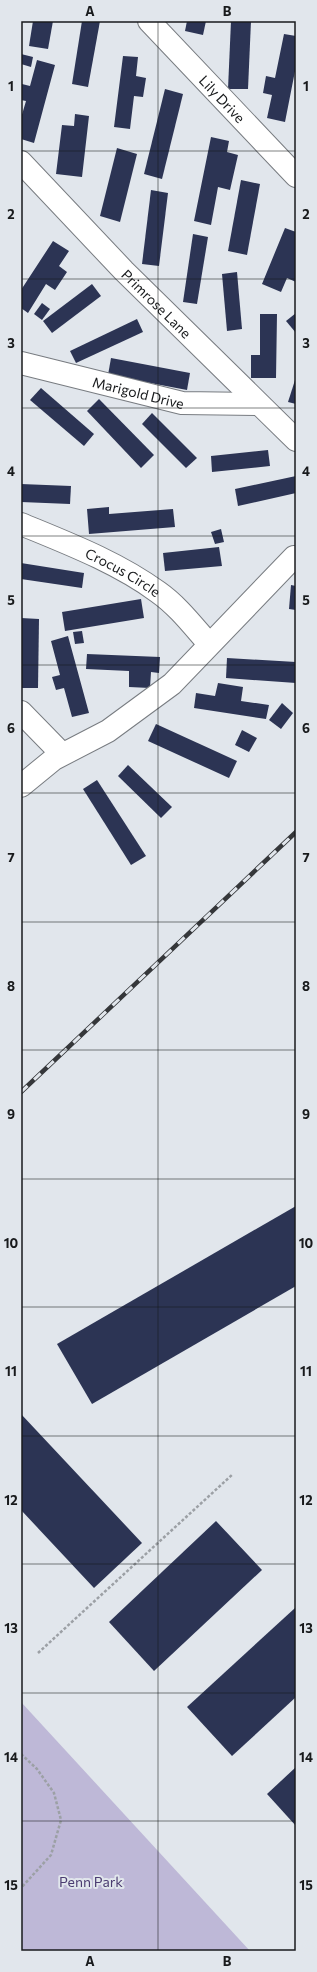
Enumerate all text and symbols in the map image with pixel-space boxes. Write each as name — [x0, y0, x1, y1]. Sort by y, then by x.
text: A — [85, 3, 95, 19]
text: B — [223, 3, 232, 19]
street label: Lily Drive — [196, 71, 249, 126]
text: 1 — [8, 78, 14, 94]
text: 1 — [303, 78, 309, 94]
text: 2 — [7, 206, 15, 222]
text: 2 — [302, 206, 310, 222]
street label: Primrose Lane — [118, 265, 195, 341]
text: 3 — [7, 335, 15, 351]
text: 3 — [302, 335, 310, 351]
street label: Marigold Drive — [91, 373, 186, 412]
text: 4 — [7, 463, 15, 479]
text: 4 — [302, 463, 310, 479]
street label: Crocus Circle — [83, 544, 164, 600]
text: 5 — [7, 592, 15, 608]
text: 5 — [302, 592, 310, 608]
text: 6 — [7, 720, 15, 736]
text: 6 — [302, 720, 310, 736]
text: 7 — [7, 849, 15, 865]
text: 7 — [302, 849, 310, 865]
text: 8 — [7, 978, 15, 994]
text: 8 — [302, 978, 310, 994]
text: 9 — [7, 1106, 15, 1122]
text: 9 — [302, 1106, 310, 1122]
text: 10 — [4, 1235, 19, 1251]
text: 10 — [299, 1235, 314, 1251]
text: 11 — [5, 1363, 17, 1379]
text: 11 — [300, 1363, 312, 1379]
text: 12 — [4, 1492, 18, 1508]
text: 12 — [299, 1492, 313, 1508]
text: 13 — [4, 1620, 18, 1636]
text: 13 — [299, 1620, 313, 1636]
text: 14 — [4, 1749, 18, 1765]
text: 14 — [299, 1749, 313, 1765]
park label: Penn Park — [59, 1873, 123, 1890]
text: 15 — [4, 1877, 18, 1893]
text: 15 — [299, 1877, 313, 1893]
text: A — [85, 1953, 95, 1969]
text: B — [223, 1953, 232, 1969]

